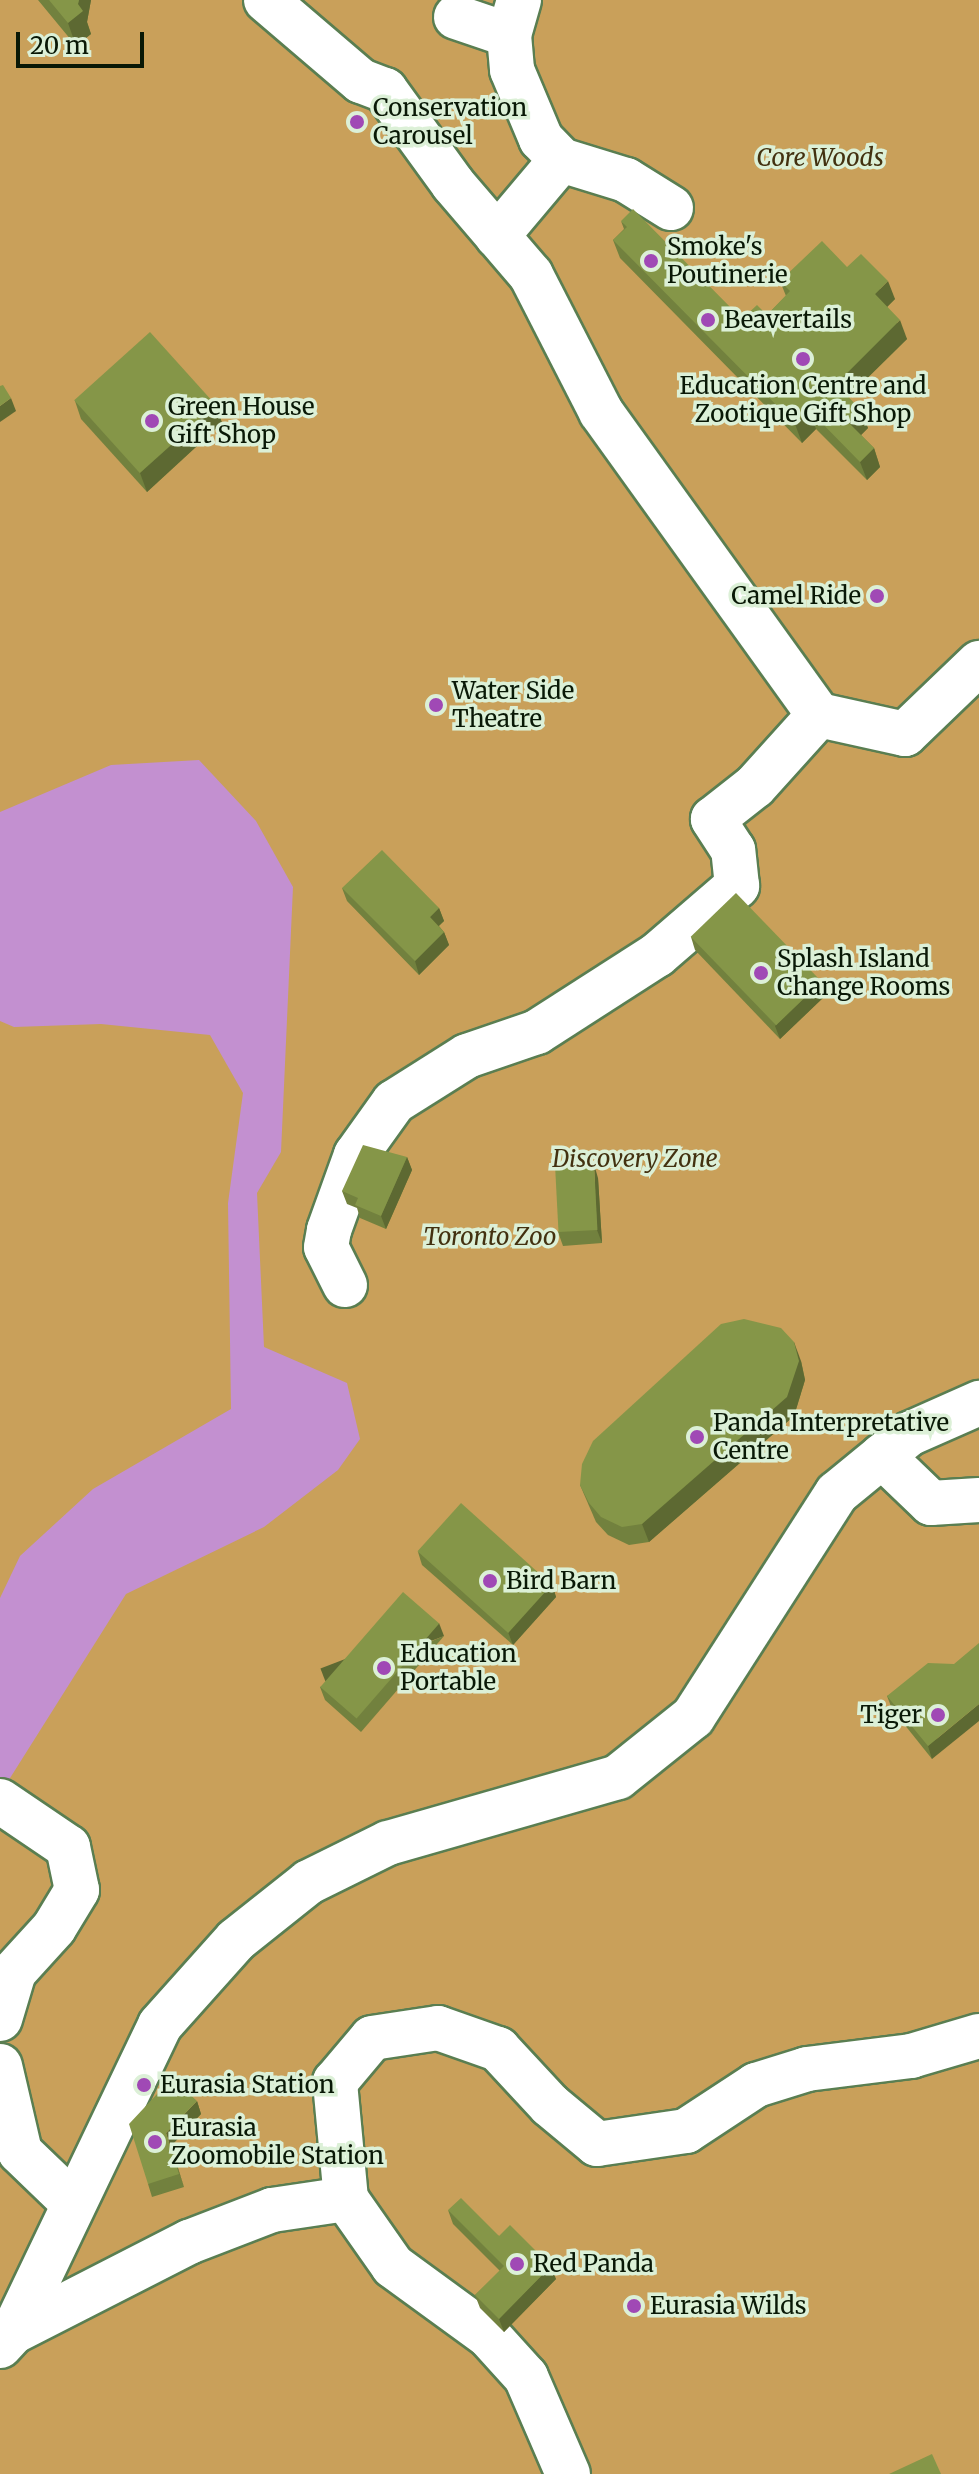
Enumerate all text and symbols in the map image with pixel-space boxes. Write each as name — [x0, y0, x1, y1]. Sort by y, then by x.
scale bar — [20, 16, 148, 66]
text: 20 m — [30, 30, 89, 61]
place label: Conservation Carousel — [373, 94, 527, 150]
marker: Conservation Carousel — [348, 113, 366, 131]
park label: Core Woods — [756, 144, 884, 172]
place label: Smoke's Poutinerie — [667, 233, 788, 289]
marker: Smoke's Poutinerie — [642, 252, 660, 270]
place label: Beavertails — [724, 306, 852, 334]
marker: Beavertails — [699, 311, 717, 329]
marker: Education Centre and Zootique Gift Shop — [794, 350, 812, 368]
place label: Education Centre and Zootique Gift Shop — [680, 372, 926, 428]
place label: Green House Gift Shop — [168, 393, 315, 449]
marker: Green House Gift Shop — [143, 412, 161, 430]
place label: Camel Ride — [731, 582, 861, 610]
marker: Camel Ride — [868, 587, 886, 605]
place label: Water Side Theatre — [452, 677, 574, 733]
marker: Water Side Theatre — [427, 696, 445, 714]
place label: Splash Island Change Rooms — [777, 945, 950, 1001]
marker: Splash Island Change Rooms — [752, 964, 770, 982]
park label: Discovery Zone — [552, 1145, 718, 1173]
park label: Toronto Zoo — [424, 1223, 556, 1251]
place label: Panda Interpretative Centre — [713, 1409, 949, 1465]
marker: Panda Interpretative Centre — [688, 1428, 706, 1446]
place label: Bird Barn — [506, 1567, 616, 1595]
marker: Bird Barn — [481, 1572, 499, 1590]
place label: Education Portable — [400, 1640, 517, 1696]
marker: Education Portable — [375, 1659, 393, 1677]
place label: Tiger — [860, 1701, 922, 1729]
marker: Tiger — [929, 1706, 947, 1724]
place label: Eurasia Station — [160, 2071, 335, 2099]
marker: Eurasia Station — [135, 2076, 153, 2094]
place label: Eurasia Zoomobile Station — [171, 2114, 384, 2170]
marker: Eurasia Zoomobile Station — [146, 2133, 164, 2151]
place label: Red Panda — [533, 2250, 654, 2278]
marker: Red Panda — [508, 2255, 526, 2273]
place label: Eurasia Wilds — [650, 2292, 807, 2320]
marker: Eurasia Wilds — [625, 2297, 643, 2315]

